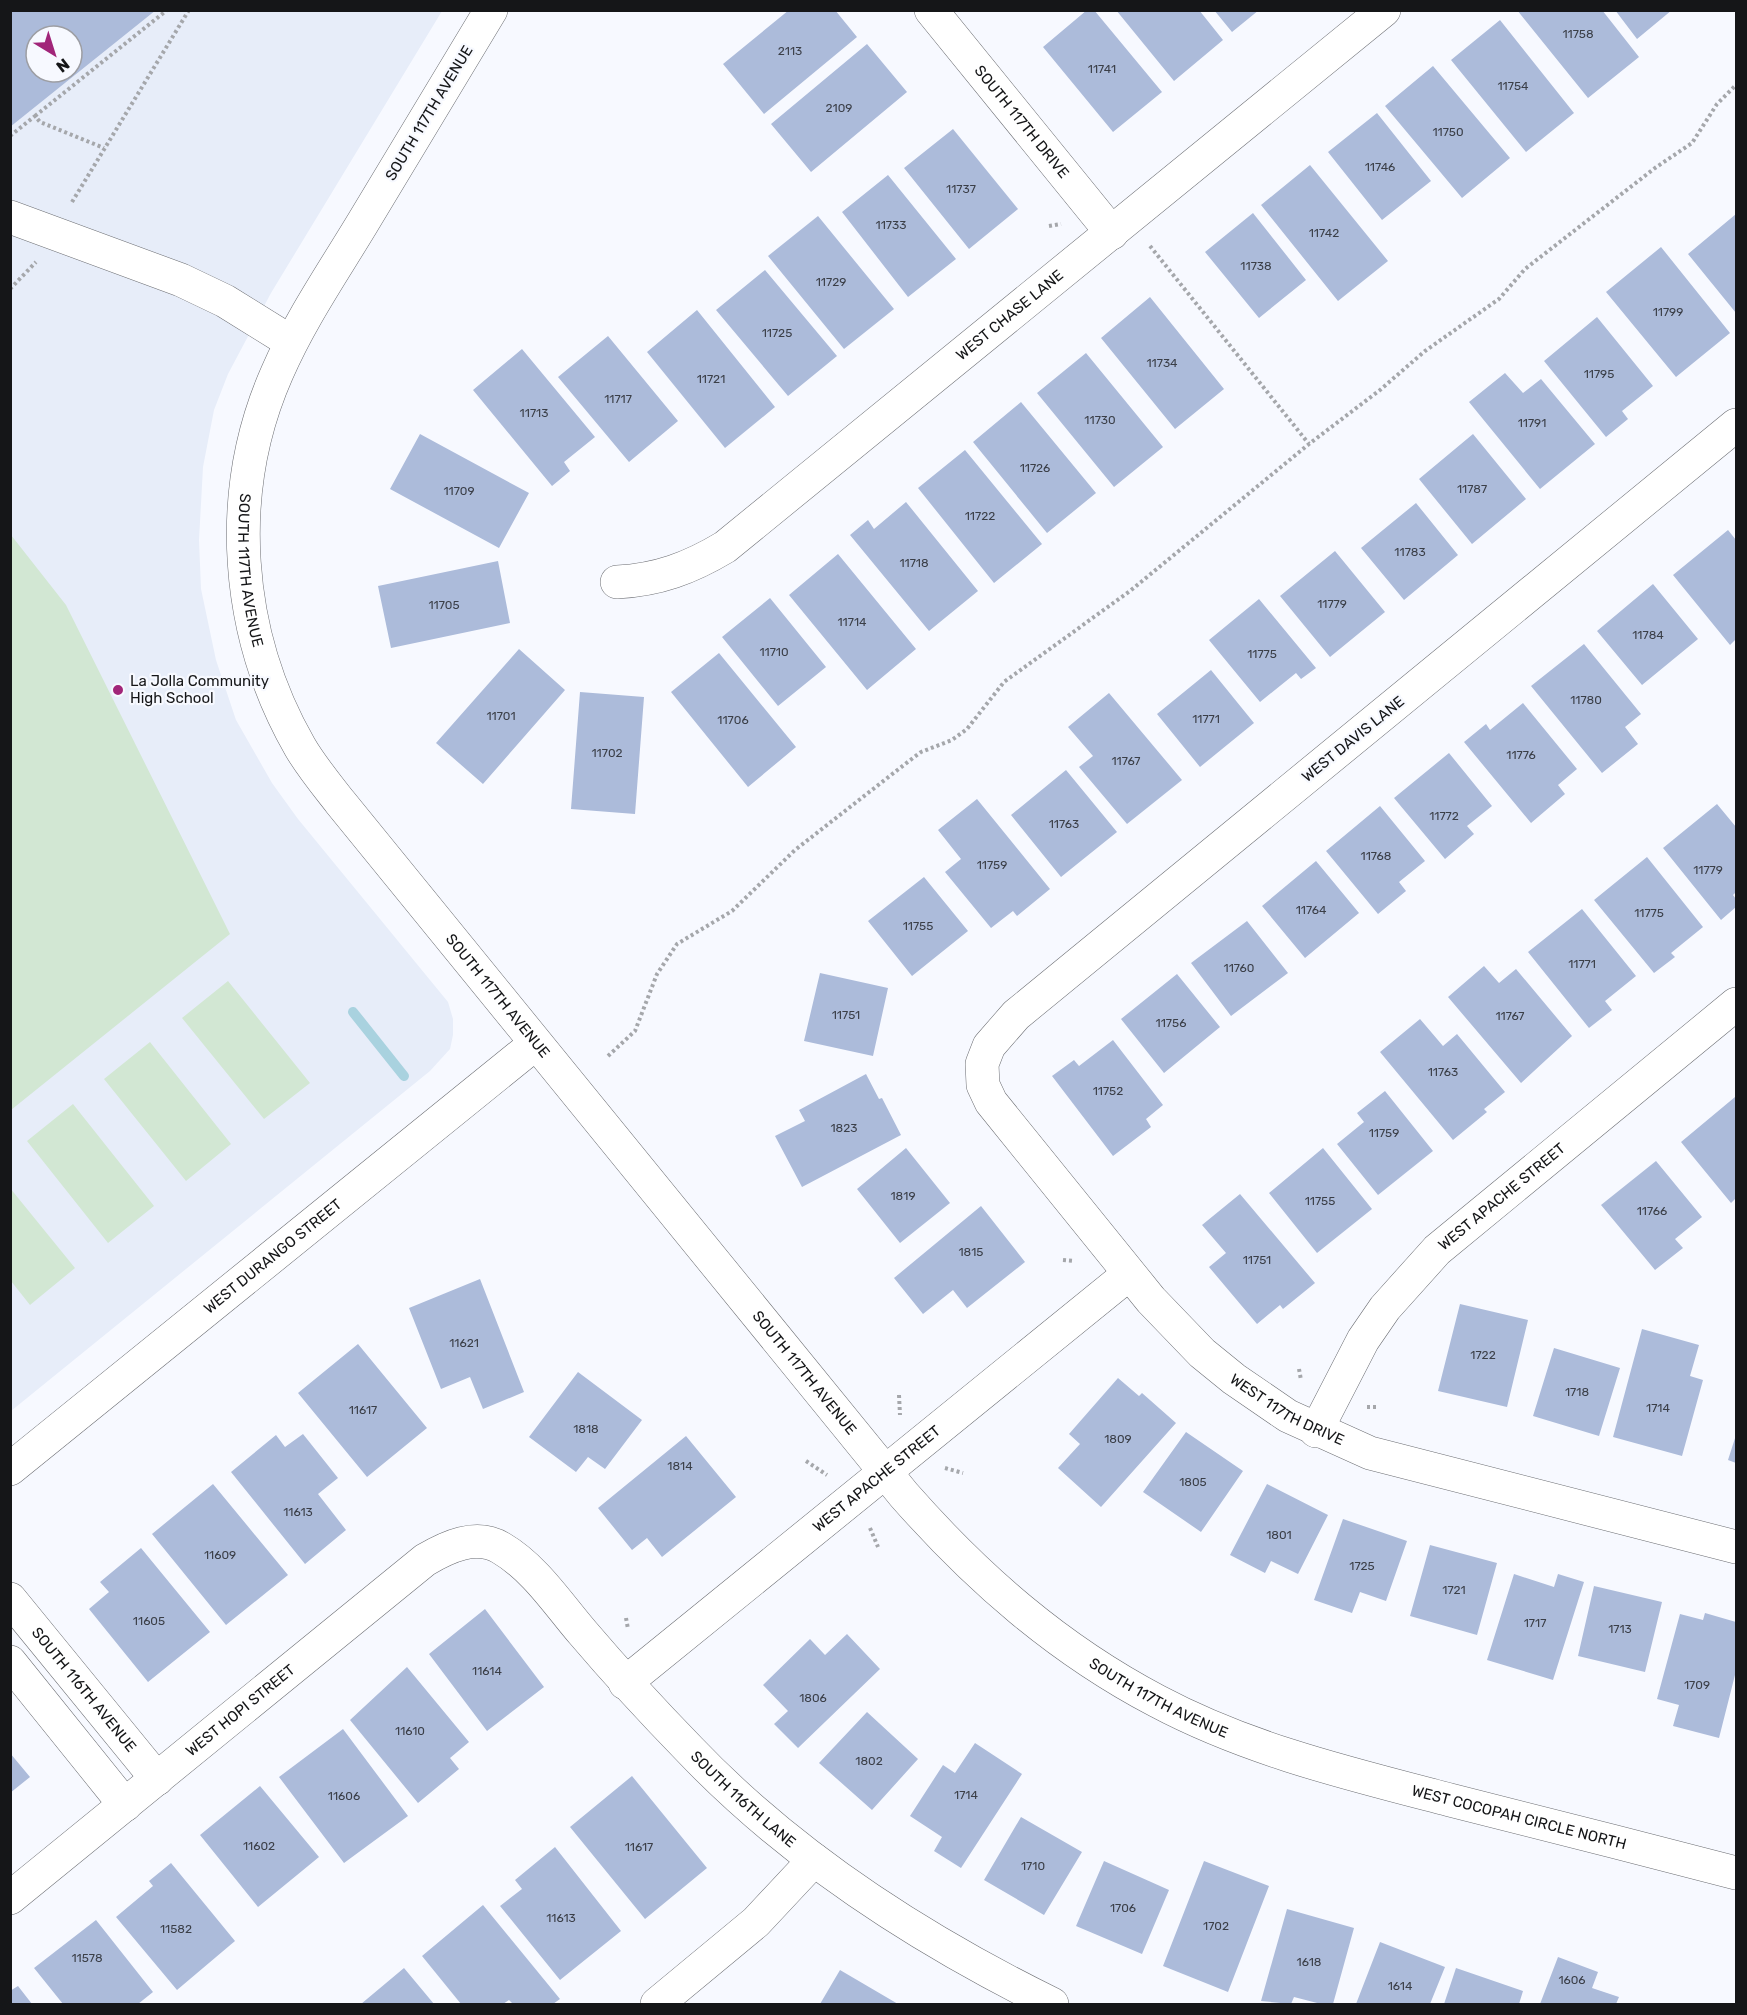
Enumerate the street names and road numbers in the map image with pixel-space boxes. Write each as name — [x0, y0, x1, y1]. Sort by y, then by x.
street label: SOUTH 117TH AVENUE — [381, 42, 477, 184]
street label: SOUTH 117TH DRIVE — [971, 62, 1073, 182]
street label: WEST CHASE LANE — [952, 266, 1067, 364]
street label: SOUTH 117TH AVENUE — [234, 493, 267, 649]
street label: WEST DAVIS LANE — [1298, 692, 1408, 786]
street label: SOUTH 117TH AVENUE — [442, 930, 553, 1061]
street label: WEST APACHE STREET — [1435, 1139, 1569, 1254]
street label: WEST DURANGO STREET — [200, 1195, 346, 1317]
street label: SOUTH 117TH AVENUE — [749, 1307, 860, 1438]
street label: WEST 117TH DRIVE — [1226, 1370, 1347, 1449]
street label: WEST APACHE STREET — [809, 1422, 944, 1536]
street label: SOUTH 116TH AVENUE — [28, 1624, 140, 1755]
street label: SOUTH 117TH AVENUE — [1086, 1654, 1231, 1742]
street label: WEST HOPI STREET — [182, 1661, 299, 1760]
street label: SOUTH 116TH LANE — [687, 1747, 799, 1851]
street label: WEST COCOPAH CIRCLE NORTH — [1410, 1781, 1628, 1853]

